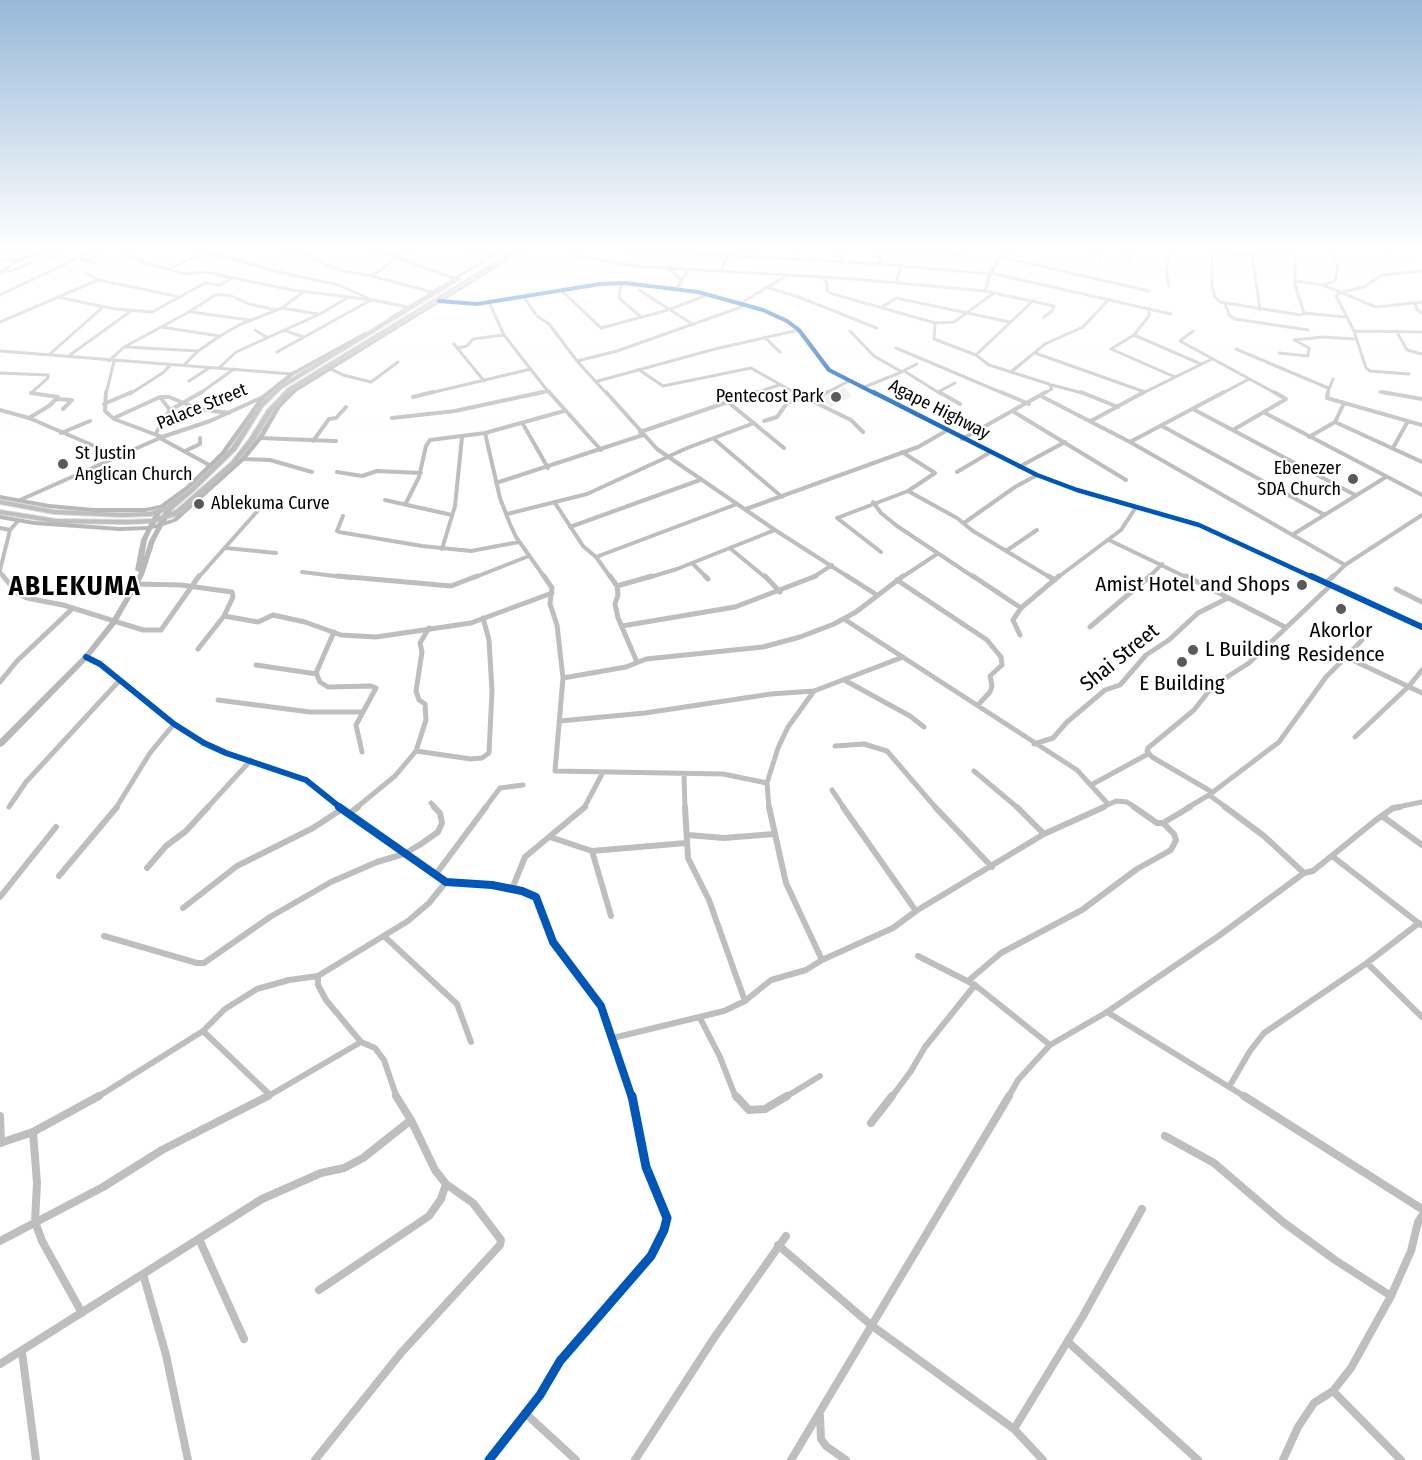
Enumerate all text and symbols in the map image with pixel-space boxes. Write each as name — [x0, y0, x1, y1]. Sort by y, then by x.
street label: Agape Highway — [885, 375, 993, 445]
street label: Palace Street — [154, 379, 250, 435]
place label: Pentecost Park — [716, 386, 824, 408]
marker: Pentecost Park — [829, 390, 843, 404]
place label: St Justin Anglican Church — [75, 443, 193, 486]
marker: St Justin Anglican Church — [56, 457, 70, 471]
place label: Ebenezer SDA Church — [1257, 458, 1341, 500]
marker: Ebenezer SDA Church — [1346, 472, 1360, 486]
place label: Ablekuma Curve — [211, 493, 330, 515]
marker: Ablekuma Curve — [192, 497, 206, 511]
district label: ABLEKUMA — [9, 571, 141, 603]
place label: Amist Hotel and Shops — [1095, 572, 1290, 598]
marker: Amist Hotel and Shops — [1295, 578, 1309, 592]
marker: Akorlor Residence — [1334, 602, 1348, 616]
place label: Akorlor Residence — [1297, 618, 1385, 668]
street label: Shai Street — [1076, 619, 1164, 697]
place label: L Building — [1205, 637, 1290, 663]
marker: L Building — [1186, 643, 1200, 657]
marker: E Building — [1175, 655, 1189, 669]
place label: E Building — [1139, 671, 1225, 697]

